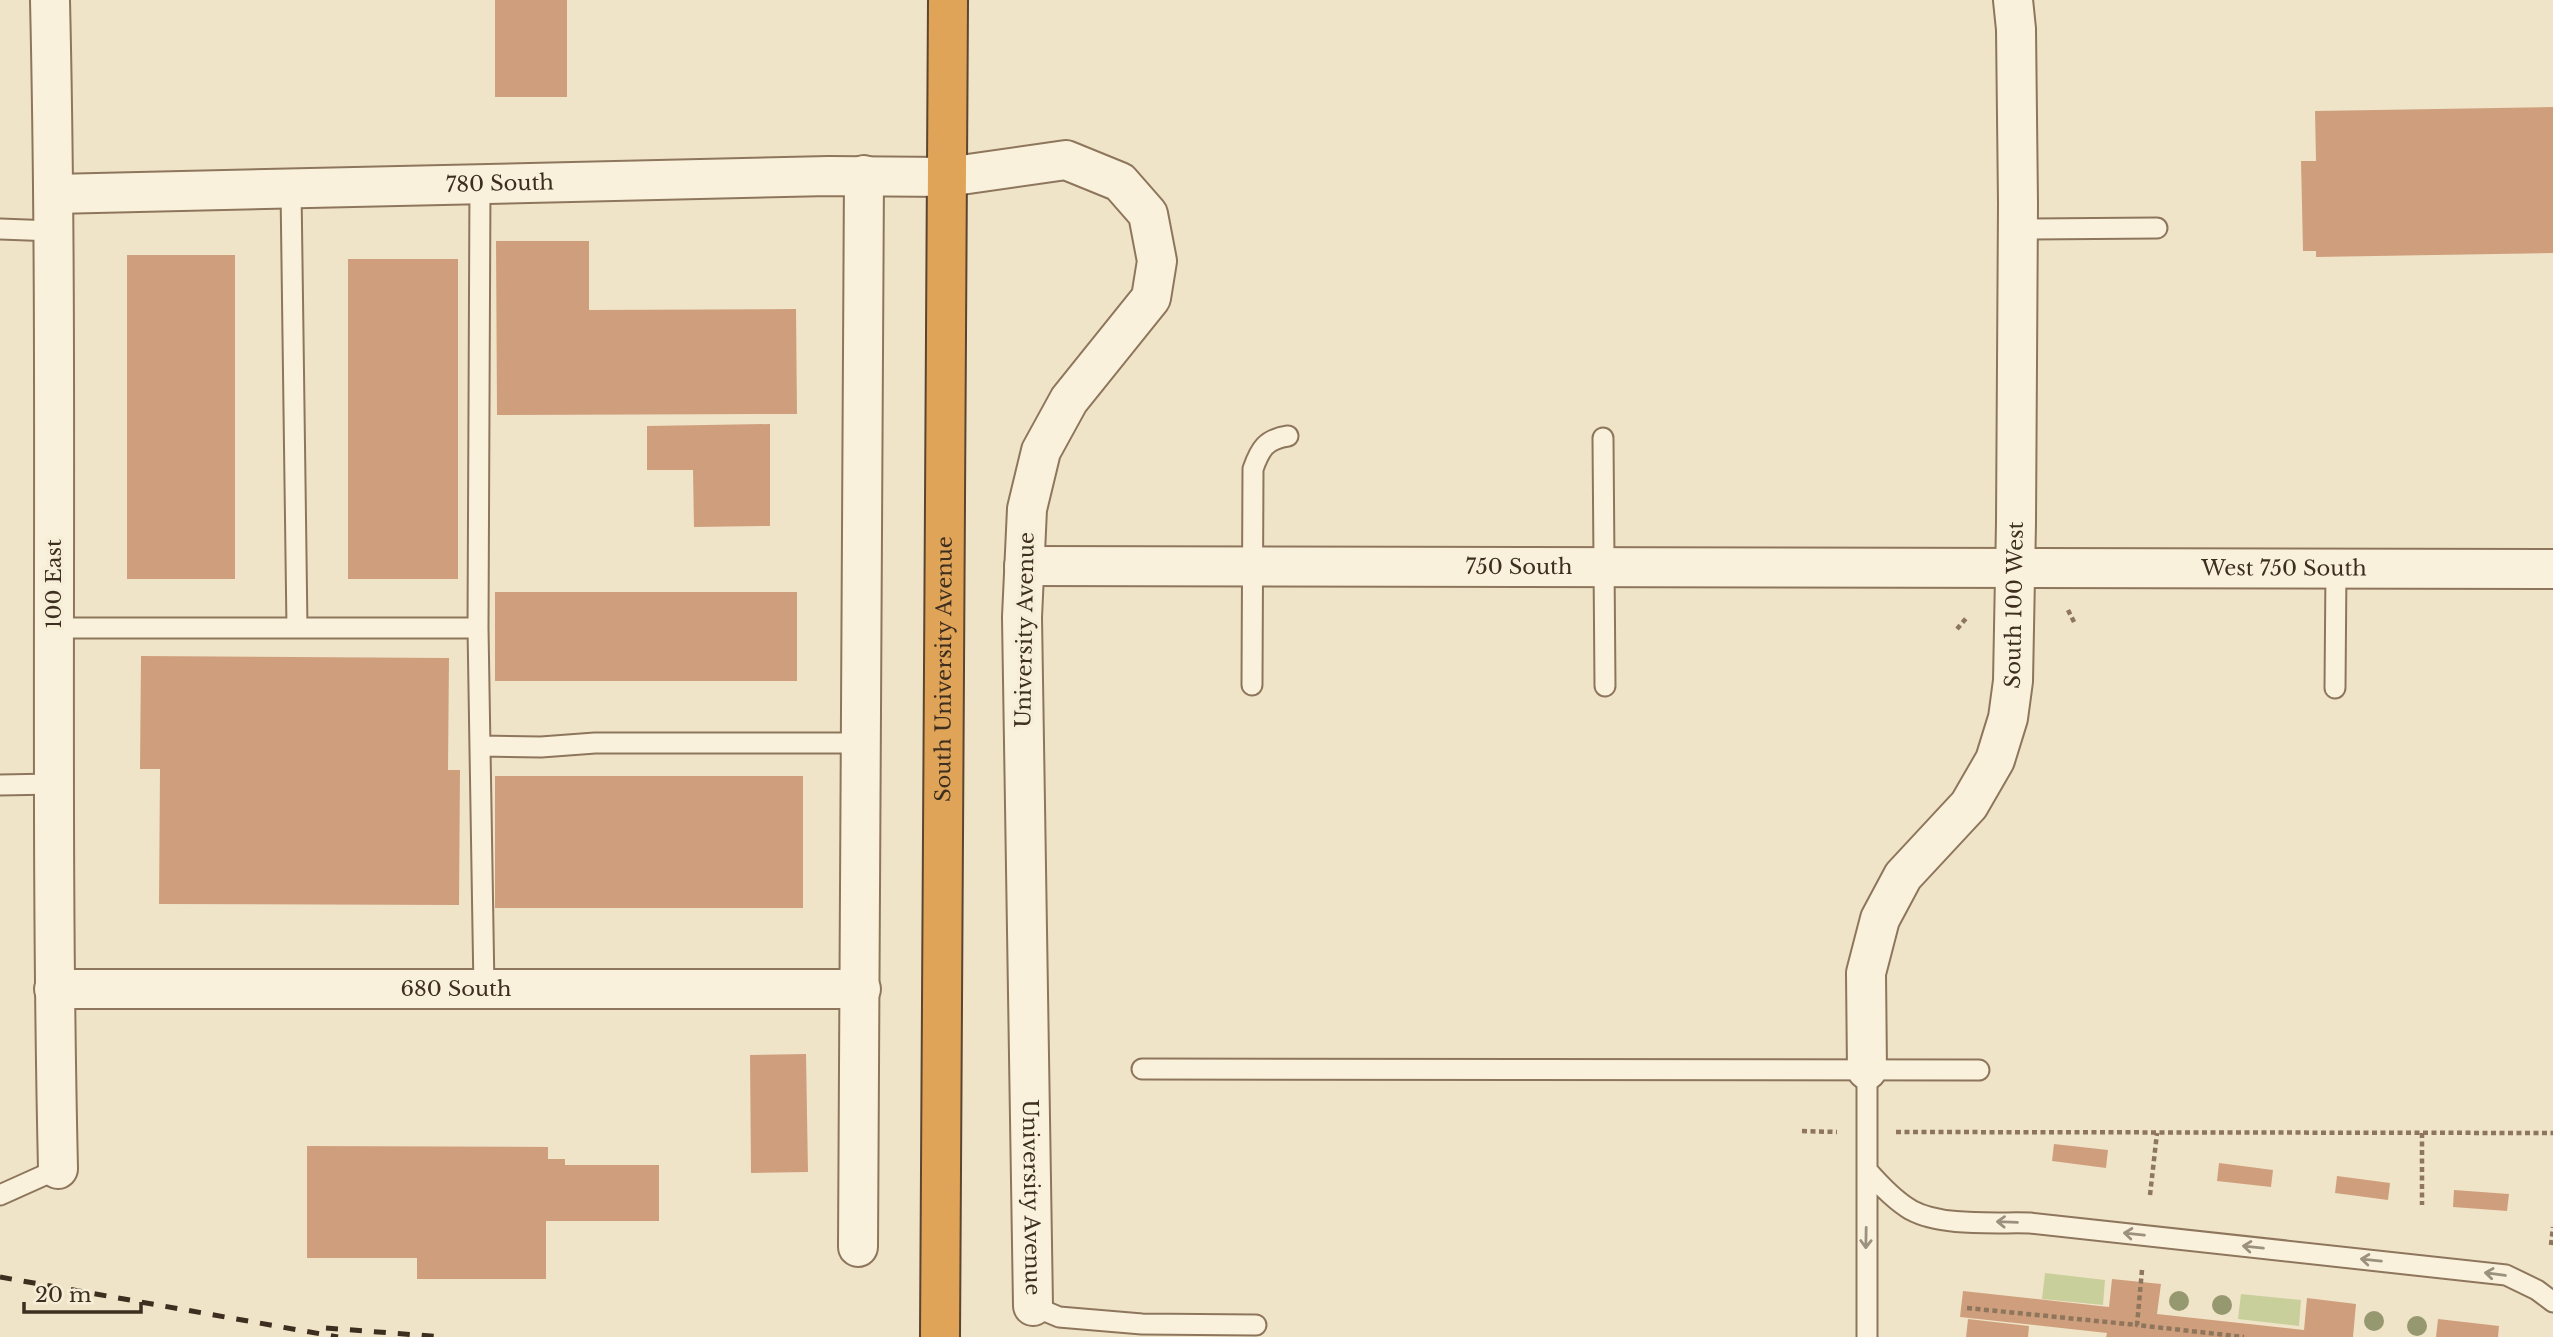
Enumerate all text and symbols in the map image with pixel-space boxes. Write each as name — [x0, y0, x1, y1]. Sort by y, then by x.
street label: 780 South — [446, 169, 554, 198]
street label: South 100 West — [1999, 521, 2029, 690]
street label: University Avenue — [1010, 532, 1040, 728]
street label: South University Avenue — [930, 536, 958, 802]
street label: 100 East — [41, 539, 67, 629]
street label: 750 South — [1465, 554, 1573, 580]
street label: West 750 South — [2200, 555, 2367, 582]
street label: 680 South — [400, 976, 512, 1002]
street label: University Avenue — [1017, 1099, 1046, 1296]
one-way arrow — [1995, 1215, 2018, 1229]
one-way arrow — [1859, 1226, 1873, 1249]
one-way arrow — [2123, 1227, 2146, 1240]
one-way arrow — [2242, 1241, 2265, 1254]
one-way arrow — [2361, 1253, 2383, 1266]
one-way arrow — [2484, 1267, 2507, 1280]
scale bar — [24, 1270, 142, 1314]
text: 20 m — [35, 1282, 92, 1308]

